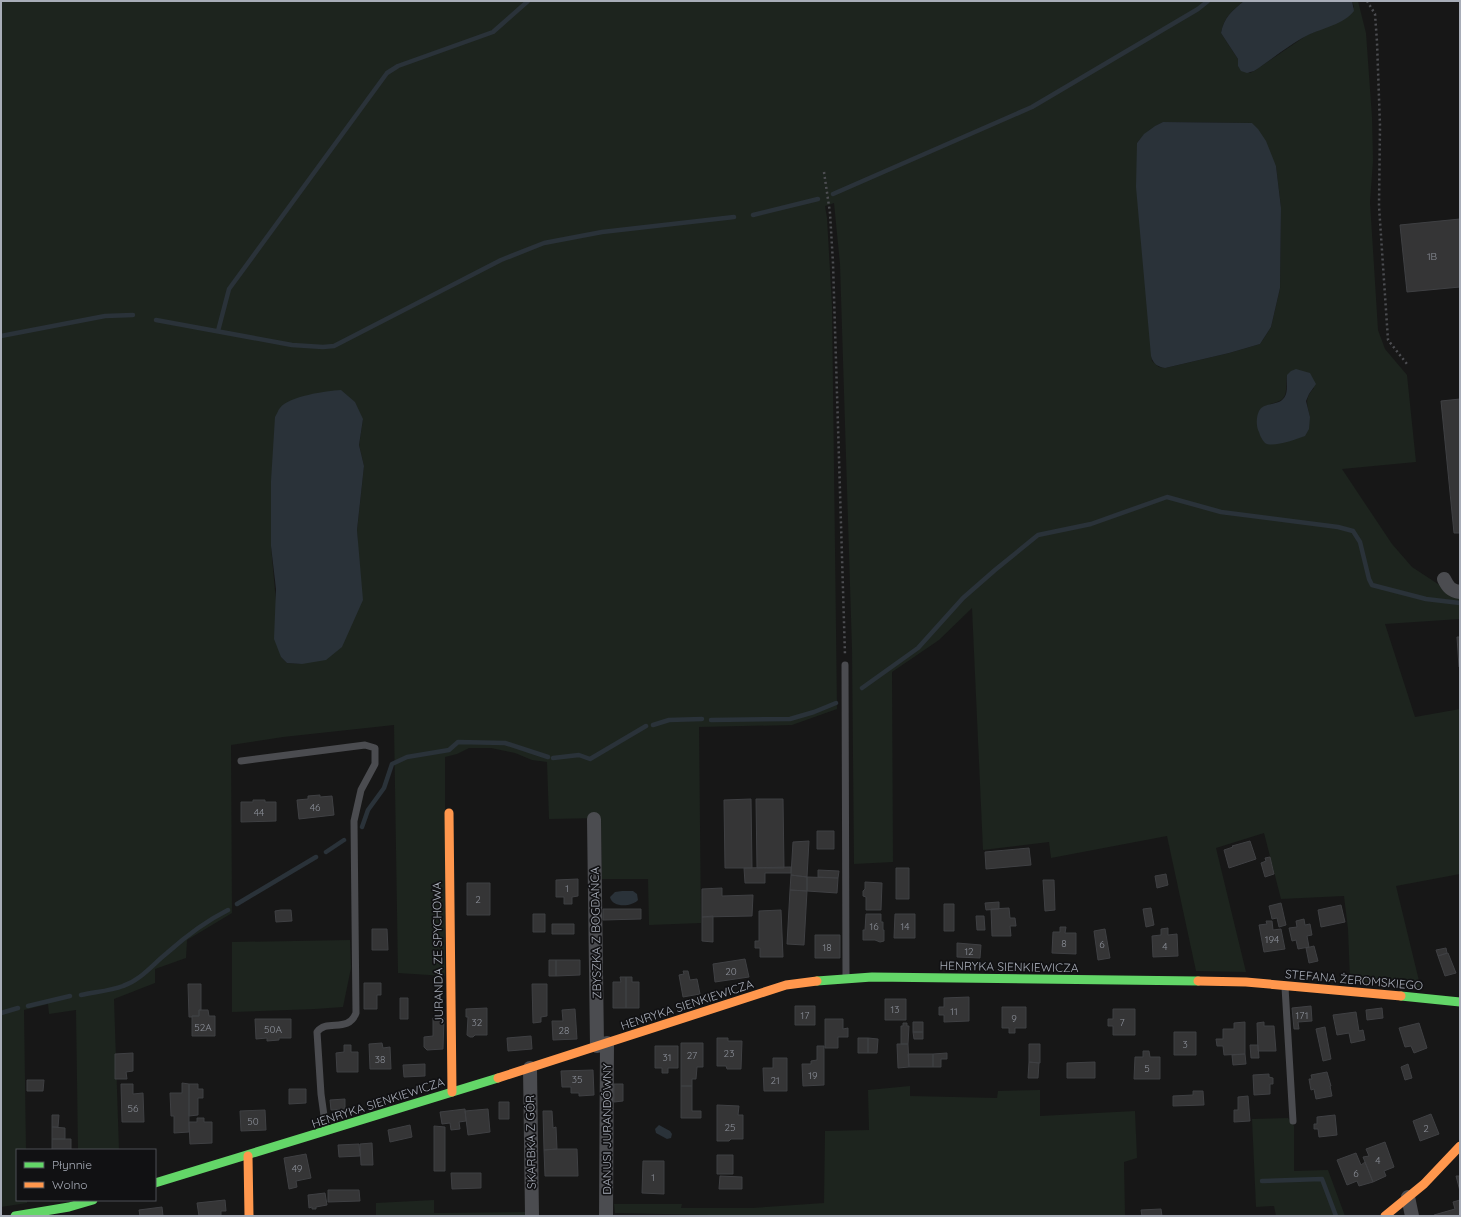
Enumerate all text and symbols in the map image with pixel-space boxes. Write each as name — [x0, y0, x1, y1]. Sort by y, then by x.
house number: 1B — [1427, 250, 1438, 263]
house number: 46 — [310, 801, 321, 814]
house number: 44 — [254, 806, 264, 819]
street label: ZBYSZKA Z BOGDAŃCA — [587, 867, 604, 999]
street label: JURANDA ZE SPYCHOWA — [429, 881, 446, 1024]
house number: 1 — [565, 882, 569, 895]
house number: 2 — [475, 893, 481, 906]
house number: 16 — [869, 920, 879, 933]
house number: 14 — [901, 920, 909, 933]
house number: 194 — [1265, 933, 1279, 946]
house number: 8 — [1061, 937, 1067, 950]
house number: 6 — [1099, 938, 1105, 951]
house number: 4 — [1162, 940, 1168, 953]
house number: 18 — [822, 941, 832, 954]
house number: 12 — [964, 945, 974, 958]
street label: HENRYKA SIENKIEWICZA — [939, 958, 1079, 975]
house number: 20 — [725, 965, 737, 978]
street label: STEFANA ŻEROMSKIEGO — [1284, 966, 1424, 993]
street label: HENRYKA SIENKIEWICZA — [618, 976, 755, 1033]
house number: 13 — [891, 1003, 899, 1016]
house number: 11 — [950, 1005, 958, 1018]
house number: 17 — [801, 1009, 809, 1022]
house number: 171 — [1295, 1009, 1309, 1022]
house number: 9 — [1011, 1012, 1017, 1025]
house number: 32 — [472, 1016, 483, 1029]
house number: 7 — [1119, 1016, 1125, 1029]
house number: 52A — [194, 1021, 212, 1034]
house number: 50A — [264, 1023, 282, 1036]
house number: 28 — [559, 1024, 569, 1037]
house number: 3 — [1182, 1038, 1188, 1051]
house number: 23 — [724, 1047, 734, 1060]
house number: 27 — [687, 1049, 697, 1062]
house number: 31 — [663, 1051, 671, 1064]
house number: 38 — [375, 1053, 385, 1066]
house number: 5 — [1144, 1062, 1150, 1075]
street label: DANUSI JURANDÓWNY — [599, 1063, 614, 1195]
house number: 19 — [808, 1069, 818, 1082]
house number: 35 — [572, 1073, 582, 1086]
street label: HENRYKA SIENKIEWICZA — [309, 1074, 446, 1131]
house number: 21 — [770, 1074, 780, 1087]
street label: SKARBKA Z GÓR — [522, 1095, 539, 1189]
house number: 56 — [128, 1102, 139, 1115]
house number: 50 — [247, 1115, 259, 1128]
house number: 25 — [725, 1121, 736, 1134]
house number: 2 — [1423, 1122, 1429, 1135]
legend — [16, 1149, 156, 1201]
house number: 4 — [1375, 1154, 1381, 1167]
text: Płynnie — [52, 1157, 92, 1172]
house number: 49 — [292, 1162, 303, 1175]
house number: 6 — [1353, 1167, 1359, 1180]
house number: 1 — [651, 1171, 655, 1184]
text: Wolno — [52, 1177, 88, 1192]

